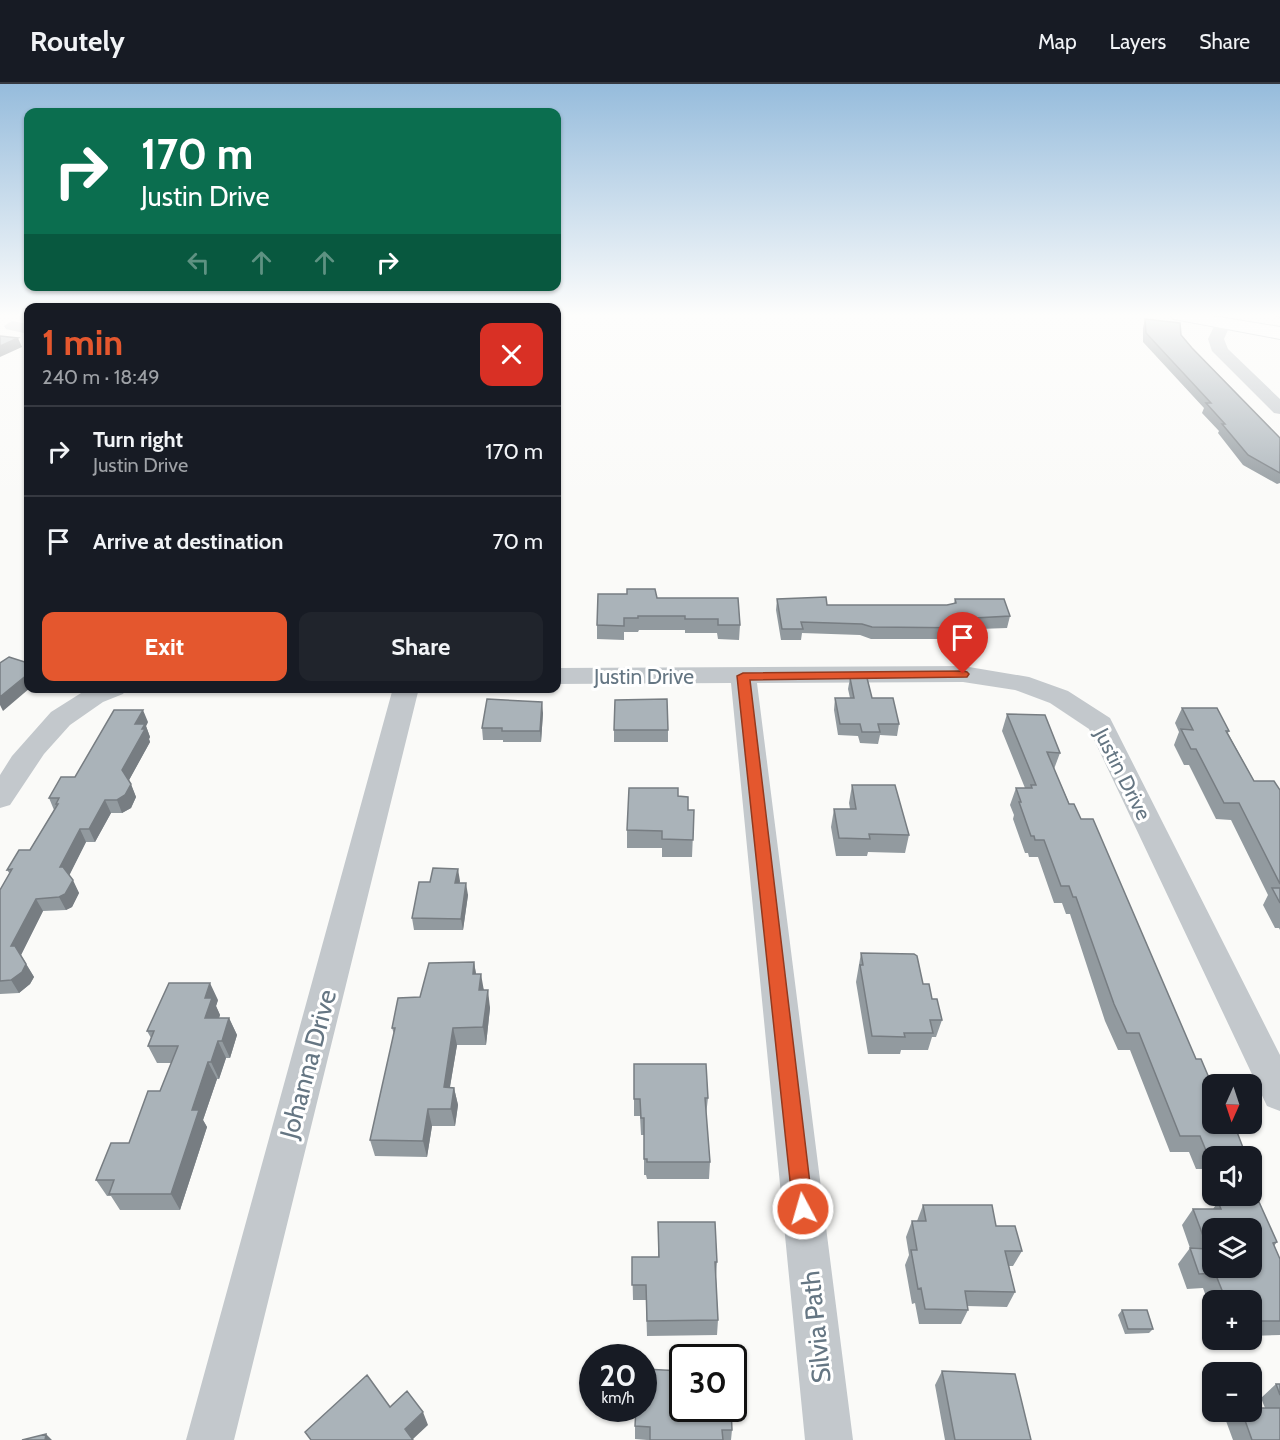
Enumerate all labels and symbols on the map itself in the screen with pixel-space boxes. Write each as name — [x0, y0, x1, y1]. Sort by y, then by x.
pin — [937, 612, 988, 674]
street label: Justin Drive — [593, 664, 694, 689]
street label: Justin Drive — [1089, 723, 1157, 824]
street label: Johanna Drive — [273, 986, 343, 1143]
north arrow — [1202, 1074, 1262, 1134]
position arrow — [771, 1177, 835, 1241]
street label: Silvia Path — [794, 1269, 838, 1385]
speed limit sign: 30 — [669, 1344, 747, 1422]

